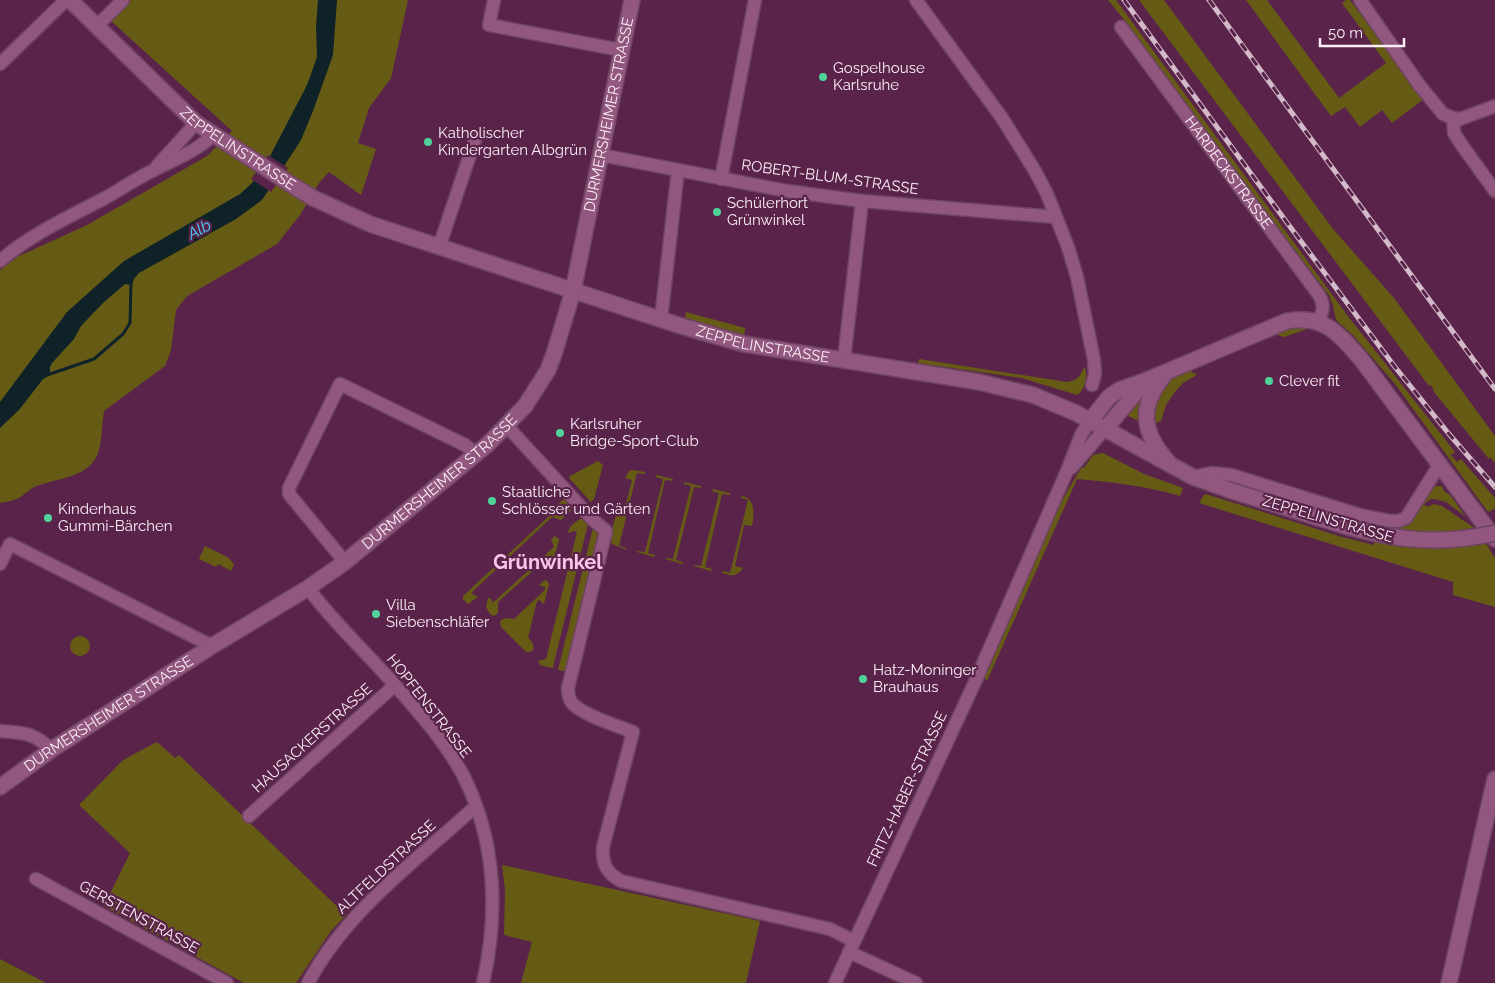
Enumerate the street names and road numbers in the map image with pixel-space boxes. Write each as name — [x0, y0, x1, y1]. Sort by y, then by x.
street label: DURMERSHEIMER STRASSE — [580, 16, 637, 214]
street label: ZEPPELINSTRASSE — [176, 103, 299, 194]
street label: HARDECKSTRASSE — [1181, 113, 1276, 233]
street label: ROBERT-BLUM-STRASSE — [740, 156, 920, 198]
street label: ZEPPELINSTRASSE — [694, 322, 831, 367]
street label: DURMERSHEIMER STRASSE — [358, 411, 521, 553]
street label: ZEPPELINSTRASSE — [1260, 492, 1396, 546]
street label: HOPFENSTRASSE — [383, 651, 475, 761]
street label: DURMERSHEIMER STRASSE — [20, 652, 196, 776]
street label: HAUSACKERSTRASSE — [248, 679, 376, 797]
street label: FRITZ-HABER-STRASSE — [863, 709, 951, 869]
street label: ALTFELDSTRASSE — [333, 816, 439, 918]
street label: GERSTENSTRASSE — [76, 877, 202, 957]

